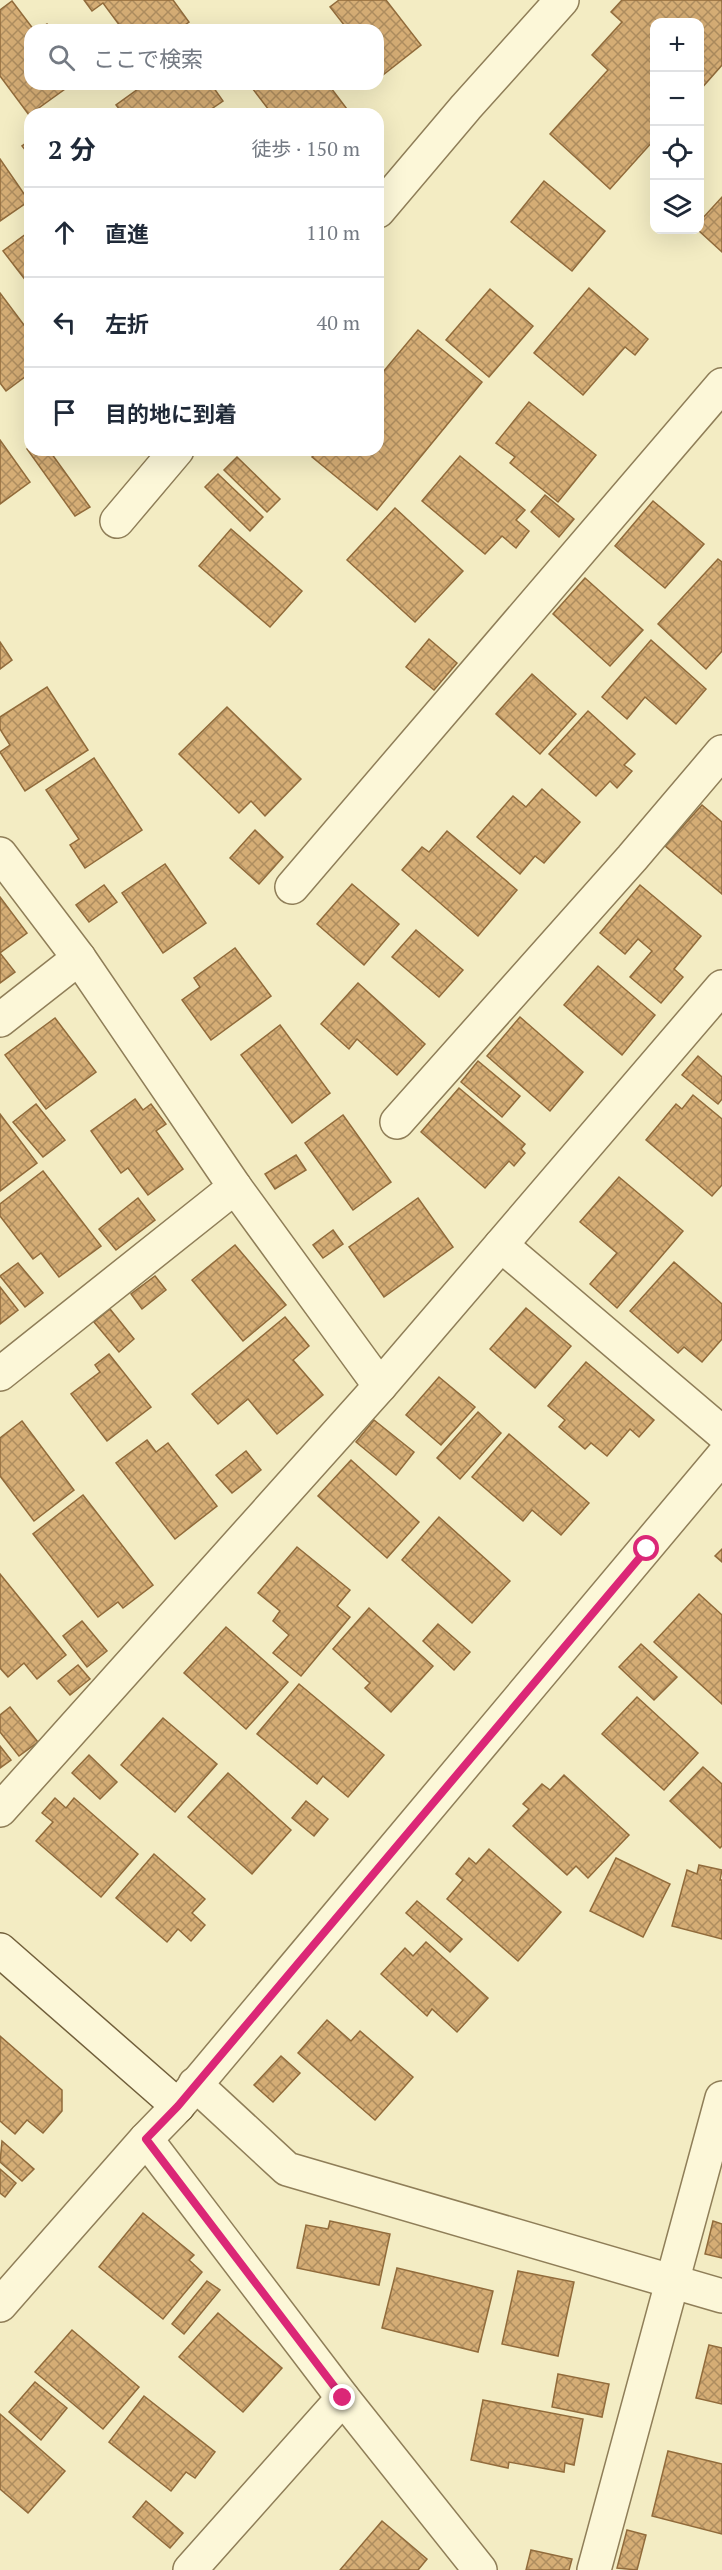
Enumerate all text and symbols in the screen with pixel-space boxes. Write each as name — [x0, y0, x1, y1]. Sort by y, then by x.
map controls — [650, 18, 704, 234]
button: + — [650, 18, 704, 72]
search box — [24, 24, 384, 90]
icon: search — [45, 41, 78, 74]
text: ここで検索 — [93, 44, 203, 73]
button: − — [650, 72, 704, 126]
button: locate — [650, 126, 704, 180]
text: 2 分 — [48, 132, 96, 166]
text: 徒歩 · 150 m — [251, 135, 360, 162]
button: layers — [650, 180, 704, 234]
icon: ahead — [48, 216, 81, 249]
text: 直進 — [105, 219, 149, 248]
text: 110 m — [306, 219, 360, 246]
icon: left — [48, 306, 81, 339]
text: 左折 — [105, 309, 149, 338]
text: 40 m — [317, 309, 360, 336]
icon: arrive — [48, 396, 81, 429]
text: 目的地に到着 — [105, 399, 237, 428]
route start — [633, 1535, 659, 1561]
route end — [329, 2384, 355, 2410]

